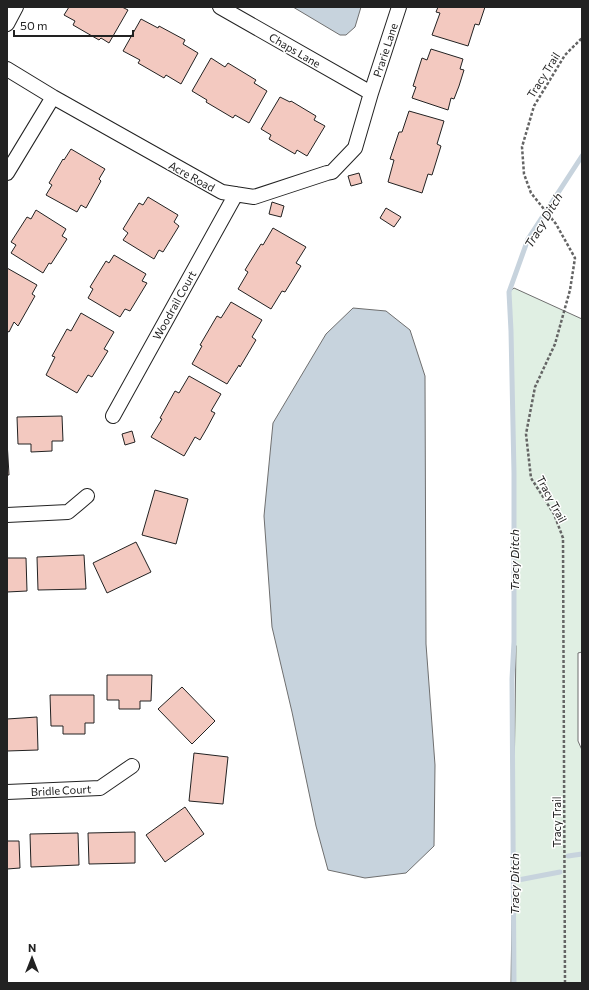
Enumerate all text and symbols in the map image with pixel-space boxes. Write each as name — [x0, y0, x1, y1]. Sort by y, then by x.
scale bar — [14, 12, 133, 38]
text: 50 m — [20, 18, 48, 32]
street label: Prarie Lane — [370, 21, 400, 79]
street label: Chaps Lane — [267, 30, 323, 70]
street label: Tracy Trail — [524, 50, 562, 100]
street label: Acre Road — [167, 158, 217, 194]
water label: Tracy Ditch — [521, 190, 565, 250]
street label: Woodrail Court — [150, 268, 199, 342]
street label: Tracy Trail — [534, 473, 570, 525]
water label: Tracy Ditch — [507, 529, 521, 591]
street label: Bridle Court — [30, 782, 92, 798]
street label: Tracy Trail — [550, 796, 563, 848]
water label: Tracy Ditch — [507, 853, 521, 915]
north arrow — [12, 938, 52, 978]
text: N — [28, 941, 36, 954]

